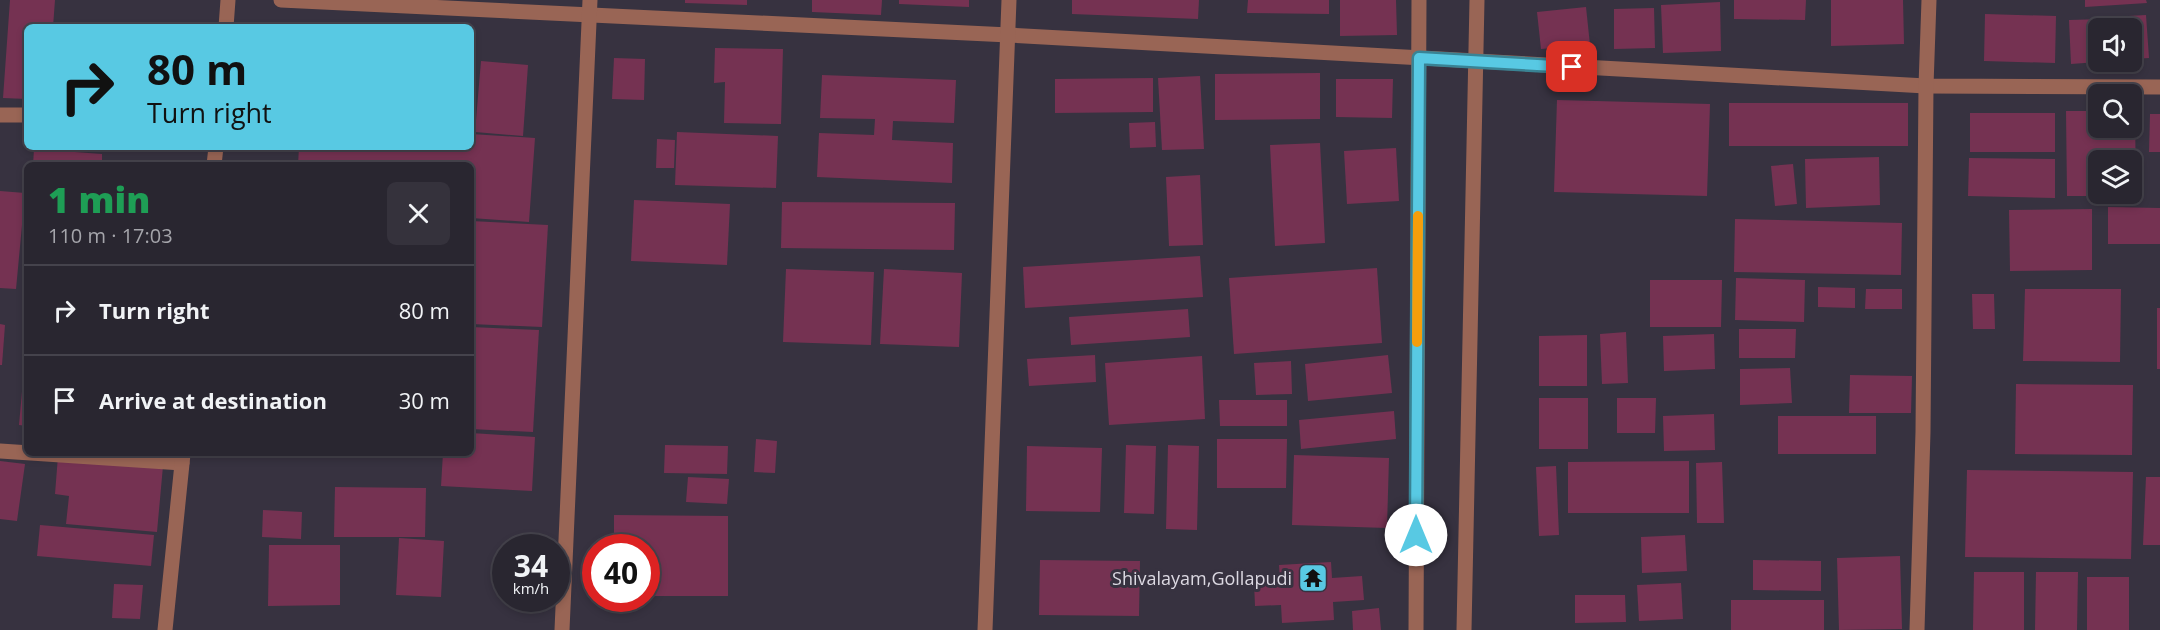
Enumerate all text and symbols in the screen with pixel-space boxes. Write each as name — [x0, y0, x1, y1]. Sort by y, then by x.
map controls — [2088, 18, 2142, 204]
button: sound — [2088, 18, 2142, 72]
text: 80 m — [147, 40, 247, 97]
pin — [1546, 41, 1597, 92]
icon: right — [48, 48, 126, 126]
icon: arrive — [1555, 50, 1588, 83]
button: search — [2088, 84, 2142, 138]
text: Turn right — [147, 94, 272, 131]
button: layers — [2088, 150, 2142, 204]
text: 1 min — [48, 175, 150, 224]
button: close — [387, 182, 450, 245]
text: 110 m · 17:03 — [48, 222, 173, 249]
icon: right — [48, 294, 81, 327]
text: Turn right — [99, 295, 210, 325]
text: 80 m — [399, 295, 450, 325]
icon: arrive — [48, 384, 81, 417]
text: Arrive at destination — [99, 385, 327, 415]
text: 30 m — [399, 385, 450, 415]
position arrow — [1384, 503, 1448, 567]
speed limit sign: 40 — [582, 534, 660, 612]
text: 34 — [514, 545, 548, 586]
temple icon: Shivalayam,Gollapudi — [1297, 562, 1329, 594]
place label: Shivalayam,Gollapudi — [1112, 566, 1292, 590]
text: km/h — [513, 578, 549, 598]

